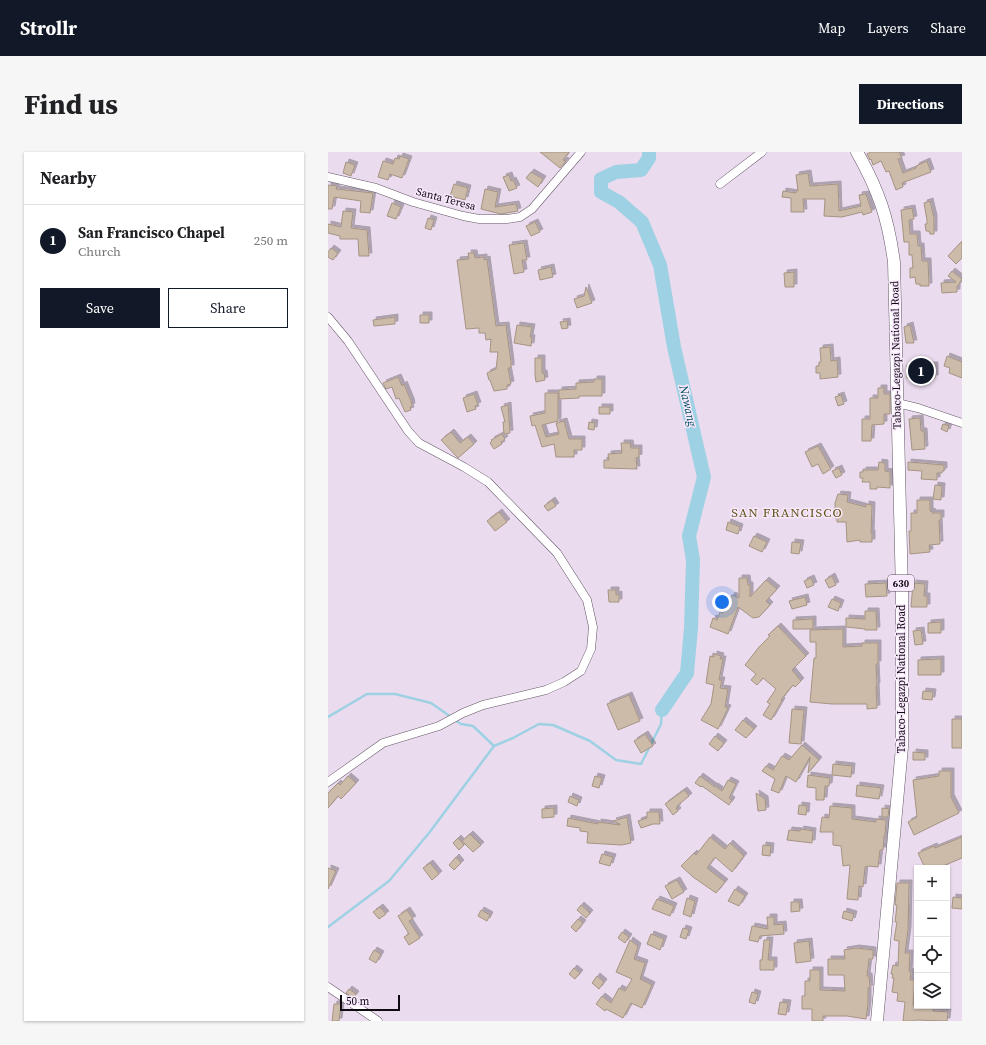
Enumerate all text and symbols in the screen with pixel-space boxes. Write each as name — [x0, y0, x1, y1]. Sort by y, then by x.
text: Strollr — [20, 15, 77, 41]
text: Map — [818, 18, 845, 38]
text: Layers — [867, 18, 909, 38]
text: Share — [931, 18, 966, 38]
button: Directions — [859, 84, 962, 124]
text: Find us — [24, 85, 118, 123]
text: Nearby — [40, 166, 96, 190]
street label: Santa Teresa — [414, 184, 478, 214]
text: San Francisco Chapel — [78, 222, 225, 243]
text: 1 — [49, 232, 57, 249]
text: 250 m — [254, 232, 288, 249]
text: Church — [78, 243, 121, 260]
street label: Tabaco-Legazpi National Road — [887, 280, 905, 429]
button: Save — [40, 288, 160, 328]
button: Share — [168, 288, 288, 328]
pin: 1 — [908, 356, 934, 386]
water label: Nawang — [675, 383, 701, 429]
district label: SAN FRANCISCO — [731, 504, 843, 521]
road number: 630 — [888, 575, 914, 591]
your location — [712, 592, 732, 612]
street label: Tabaco-Legazpi National Road — [894, 604, 909, 753]
map controls — [914, 865, 950, 1009]
button: + — [914, 865, 950, 901]
button: − — [914, 901, 950, 937]
button: locate — [914, 937, 950, 973]
button: layers — [914, 973, 950, 1009]
scale bar — [340, 993, 400, 1012]
text: 50 m — [346, 994, 369, 1009]

